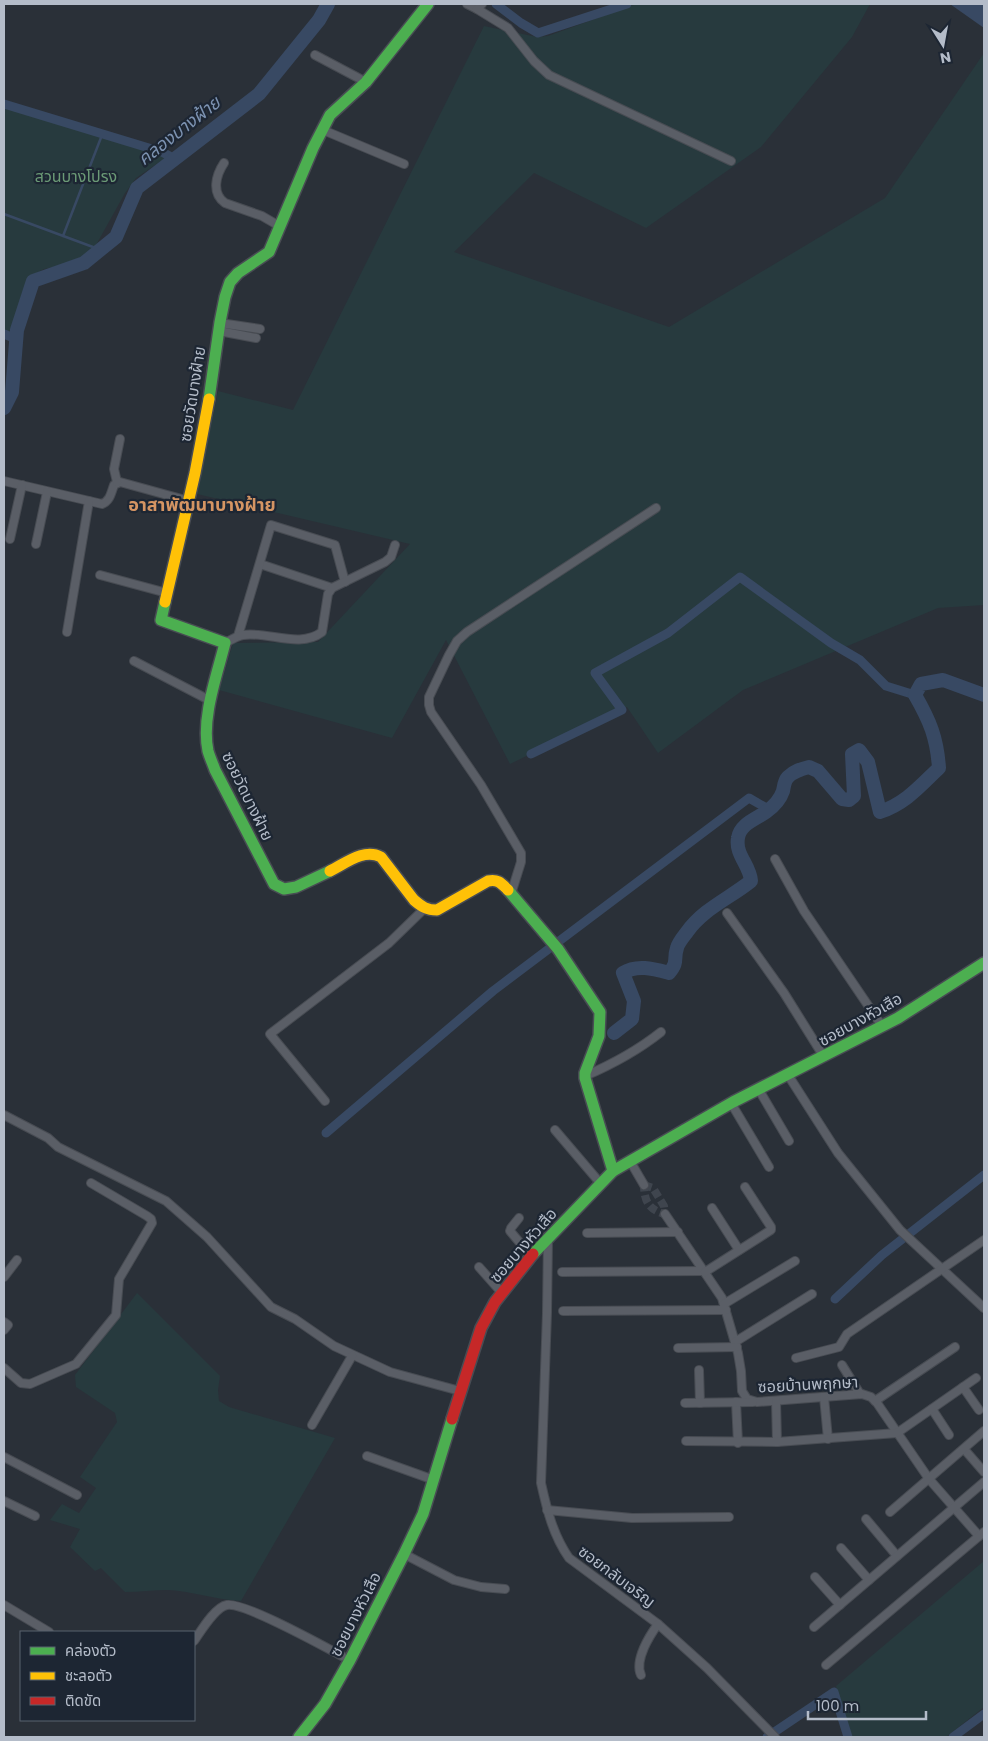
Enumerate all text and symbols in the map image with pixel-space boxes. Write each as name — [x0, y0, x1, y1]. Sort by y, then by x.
north arrow — [918, 20, 968, 70]
text: N — [938, 47, 953, 69]
water label: คลองบางฝ้าย — [132, 90, 226, 171]
park label: สวนบางโปรง — [35, 165, 117, 188]
street label: ซอยวัดบางฝ้าย — [174, 345, 211, 444]
district label: อาสาพัฒนาบางฝ้าย — [128, 492, 276, 517]
street label: ซอยวัดบางฝ้าย — [216, 748, 279, 845]
street label: ซอยบางหัวเสือ — [814, 987, 906, 1052]
street label: ซอยบางหัวเสือ — [484, 1203, 562, 1288]
street label: ซอยบ้านพฤกษา — [757, 1370, 859, 1399]
street label: ซอยกลับเจริญ — [573, 1540, 660, 1613]
street label: ซอยบางหัวเสือ — [324, 1568, 387, 1661]
legend — [20, 1631, 195, 1721]
text: คล่องตัว — [65, 1640, 116, 1661]
text: ชะลอตัว — [65, 1665, 112, 1686]
scale bar — [808, 1688, 926, 1720]
text: ติดขัด — [65, 1690, 101, 1711]
text: 100 m — [816, 1695, 859, 1716]

